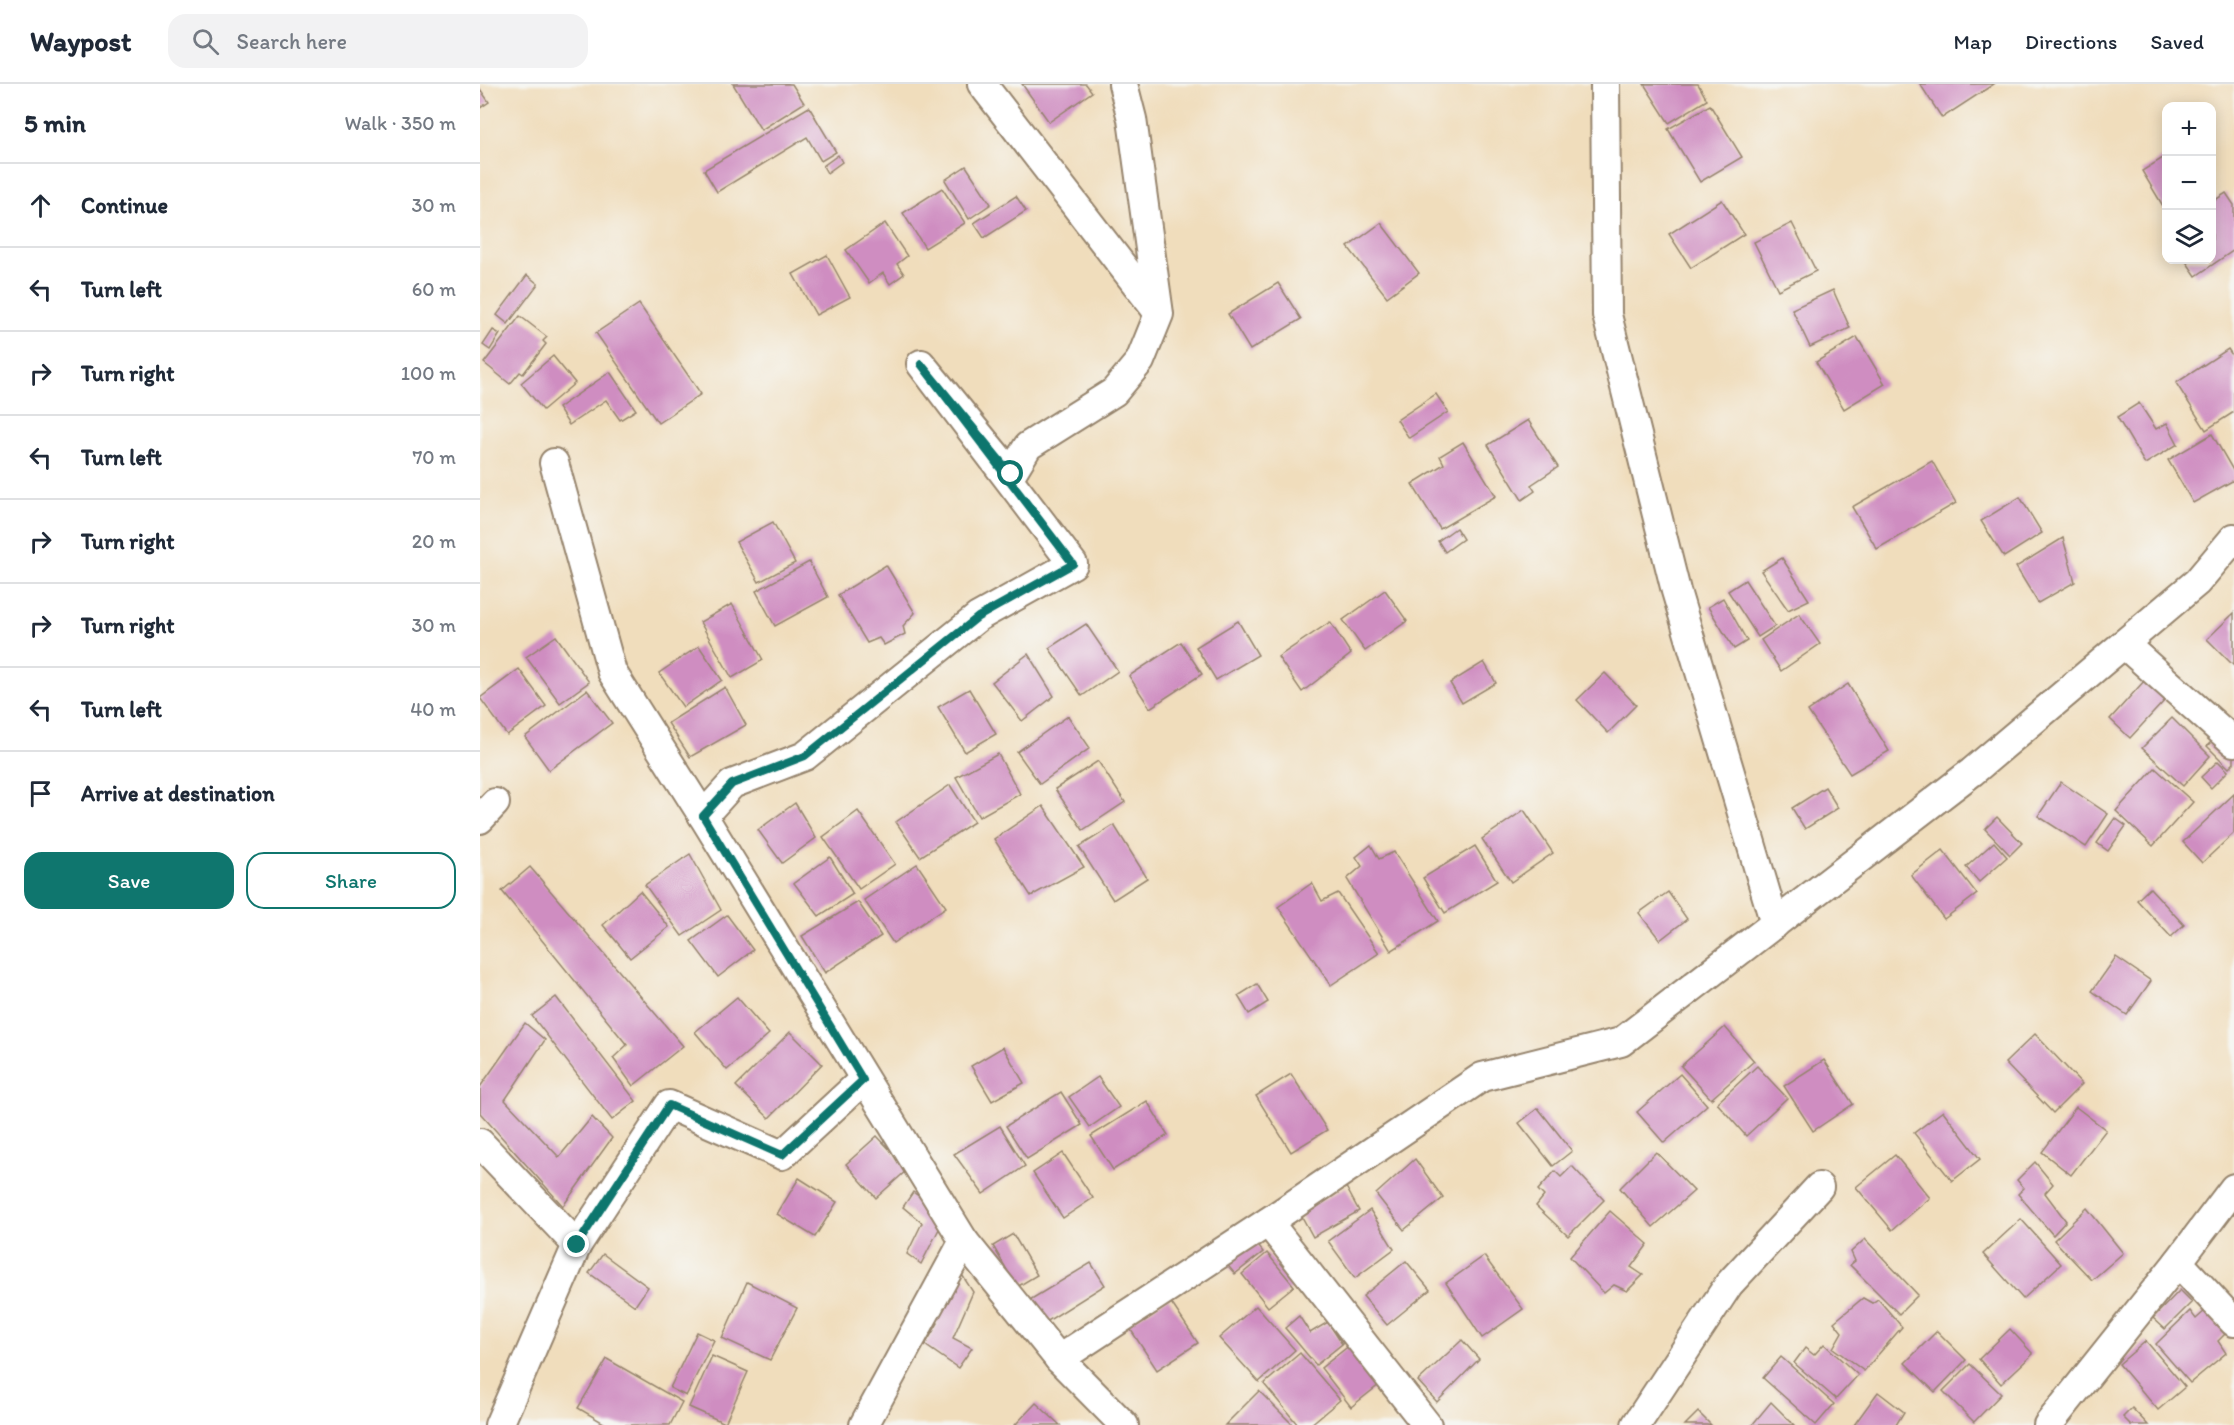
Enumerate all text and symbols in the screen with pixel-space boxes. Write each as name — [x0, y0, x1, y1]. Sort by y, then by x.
search box — [168, 14, 588, 68]
text: Waypost — [30, 24, 132, 58]
icon: search — [189, 25, 222, 58]
text: Search here — [237, 28, 347, 55]
text: Map — [1954, 29, 1992, 54]
text: Directions — [2025, 29, 2117, 54]
text: Saved — [2150, 29, 2204, 54]
map controls — [2162, 102, 2216, 264]
button: + — [2162, 102, 2216, 156]
text: 5 min — [24, 107, 86, 139]
text: Walk · 350 m — [345, 111, 456, 135]
button: − — [2162, 156, 2216, 210]
icon: ahead — [24, 189, 57, 222]
text: Continue — [81, 192, 168, 219]
text: 30 m — [411, 193, 456, 217]
button: layers — [2162, 210, 2216, 264]
icon: left — [24, 273, 57, 306]
text: Turn left — [81, 276, 162, 303]
text: 60 m — [412, 277, 456, 301]
icon: right — [24, 357, 57, 390]
text: Turn right — [81, 360, 175, 387]
text: 100 m — [401, 361, 456, 385]
icon: left — [24, 441, 57, 474]
text: Turn left — [81, 444, 162, 471]
text: 70 m — [412, 445, 456, 469]
route start — [997, 460, 1023, 486]
icon: right — [24, 525, 57, 558]
text: Turn right — [81, 528, 175, 555]
text: 20 m — [412, 529, 456, 553]
icon: right — [24, 609, 57, 642]
text: Turn right — [81, 612, 175, 639]
text: 30 m — [411, 613, 456, 637]
icon: left — [24, 693, 57, 726]
text: Turn left — [81, 696, 162, 723]
text: 40 m — [410, 697, 456, 721]
icon: arrive — [24, 777, 57, 810]
text: Arrive at destination — [81, 780, 275, 807]
button: Save — [24, 852, 234, 909]
button: Share — [246, 852, 456, 909]
route end — [563, 1231, 589, 1257]

